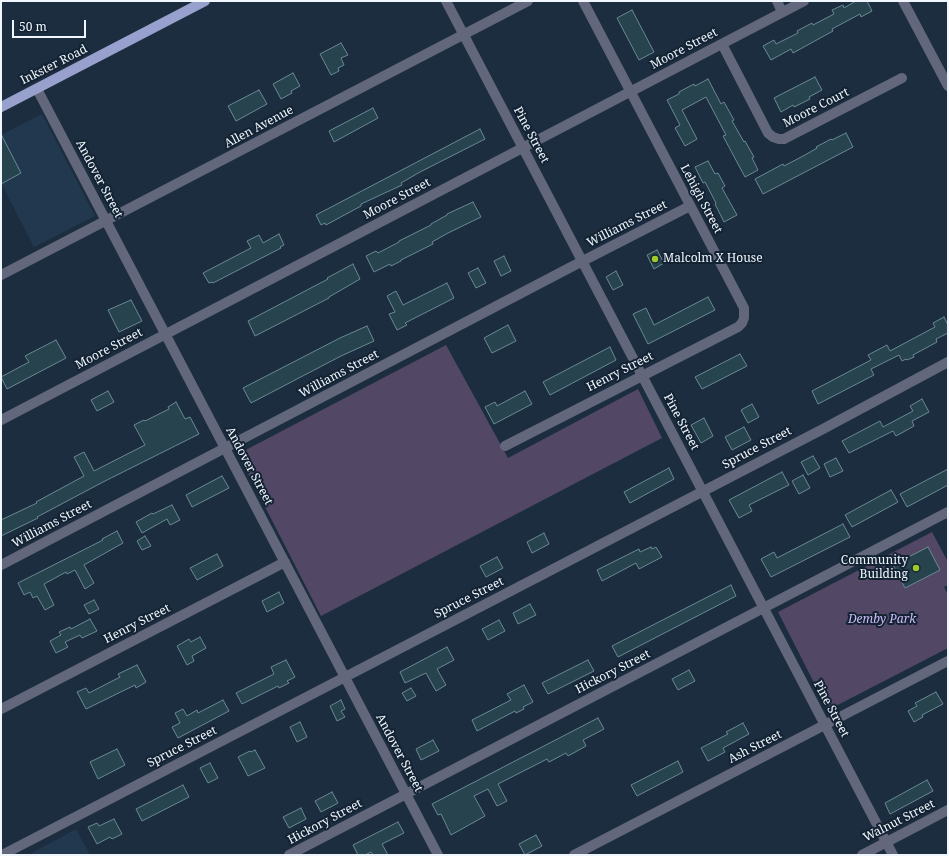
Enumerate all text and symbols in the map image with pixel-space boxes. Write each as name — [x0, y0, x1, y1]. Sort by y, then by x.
scale bar — [14, 12, 88, 38]
text: 50 m — [19, 18, 47, 35]
street label: Moore Street — [648, 25, 720, 73]
street label: Inkster Road — [18, 42, 90, 88]
street label: Moore Court — [781, 85, 851, 131]
street label: Allen Avenue — [222, 103, 296, 151]
street label: Pine Street — [510, 104, 552, 166]
street label: Andover Street — [72, 138, 126, 220]
street label: Lehigh Street — [677, 162, 725, 236]
street label: Moore Street — [361, 175, 433, 223]
street label: Williams Street — [585, 198, 669, 250]
place label: Malcolm X House — [663, 252, 763, 266]
marker: Malcolm X House — [650, 254, 660, 264]
street label: Moore Street — [73, 325, 145, 373]
street label: Williams Street — [297, 347, 381, 401]
street label: Henry Street — [584, 349, 656, 395]
street label: Pine Street — [660, 391, 702, 453]
street label: Spruce Street — [720, 424, 794, 472]
street label: Andover Street — [222, 425, 276, 507]
street label: Williams Street — [10, 497, 94, 551]
place label: Community Building — [841, 554, 908, 582]
marker: Community Building — [911, 563, 921, 573]
street label: Spruce Street — [432, 574, 506, 622]
street label: Henry Street — [101, 601, 173, 647]
park label: Demby Park — [848, 613, 916, 627]
street label: Hickory Street — [573, 647, 653, 697]
street label: Pine Street — [810, 678, 852, 740]
street label: Andover Street — [372, 712, 426, 794]
street label: Spruce Street — [145, 723, 219, 771]
street label: Ash Street — [726, 727, 784, 767]
street label: Hickory Street — [285, 796, 365, 848]
street label: Walnut Street — [861, 797, 937, 845]

